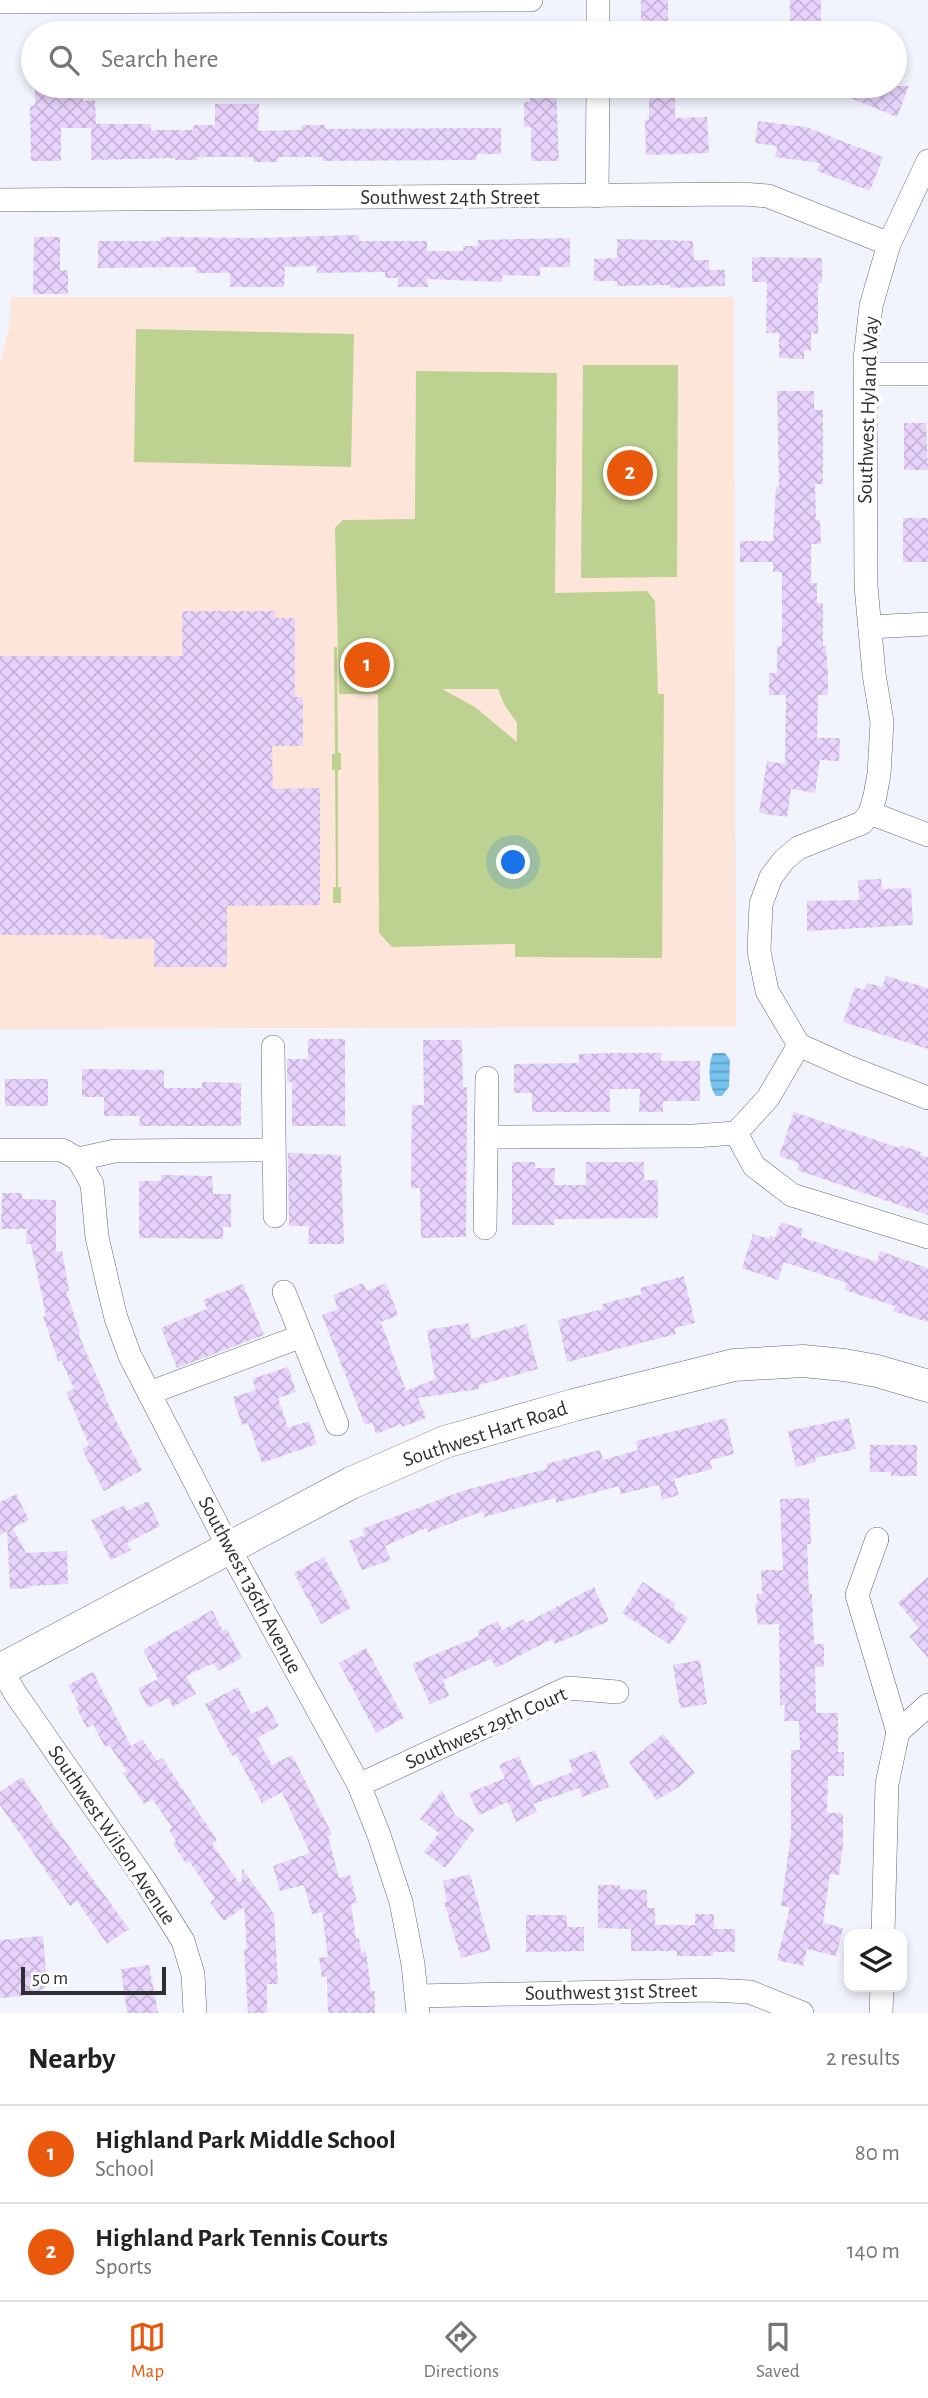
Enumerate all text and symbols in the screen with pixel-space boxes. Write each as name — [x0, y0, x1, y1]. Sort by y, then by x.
search box — [21, 21, 907, 98]
icon: search — [45, 41, 83, 79]
text: Search here — [101, 46, 219, 72]
street label: Southwest 24th Street — [360, 187, 540, 208]
street label: Southwest Hyland Way — [854, 316, 882, 504]
pin: 2 — [607, 447, 653, 499]
pin: 1 — [344, 639, 390, 691]
your location — [496, 845, 530, 879]
street label: Southwest Hart Road — [400, 1397, 570, 1470]
street label: Southwest 136th Avenue — [194, 1493, 306, 1677]
street label: Southwest 29th Court — [402, 1683, 570, 1773]
street label: Southwest Wilson Avenue — [44, 1741, 180, 1929]
map controls — [844, 1929, 907, 1992]
button: layers — [844, 1929, 907, 1992]
scale bar — [21, 1964, 166, 1996]
text: 50 m — [32, 1969, 68, 1988]
street label: Southwest 31st Street — [525, 1980, 698, 2004]
text: Nearby — [28, 2044, 116, 2074]
text: 2 results — [826, 2047, 900, 2070]
text: Highland Park Middle School — [95, 2127, 396, 2153]
text: 1 — [47, 2142, 55, 2165]
text: 80 m — [855, 2142, 900, 2165]
text: School — [95, 2158, 154, 2181]
text: Highland Park Tennis Courts — [95, 2225, 388, 2251]
text: 2 — [46, 2240, 56, 2263]
text: 140 m — [847, 2240, 900, 2263]
text: Sports — [95, 2256, 152, 2279]
tab: Map — [128, 2318, 166, 2383]
tab: Directions — [423, 2318, 499, 2383]
tab: Saved — [756, 2318, 800, 2383]

